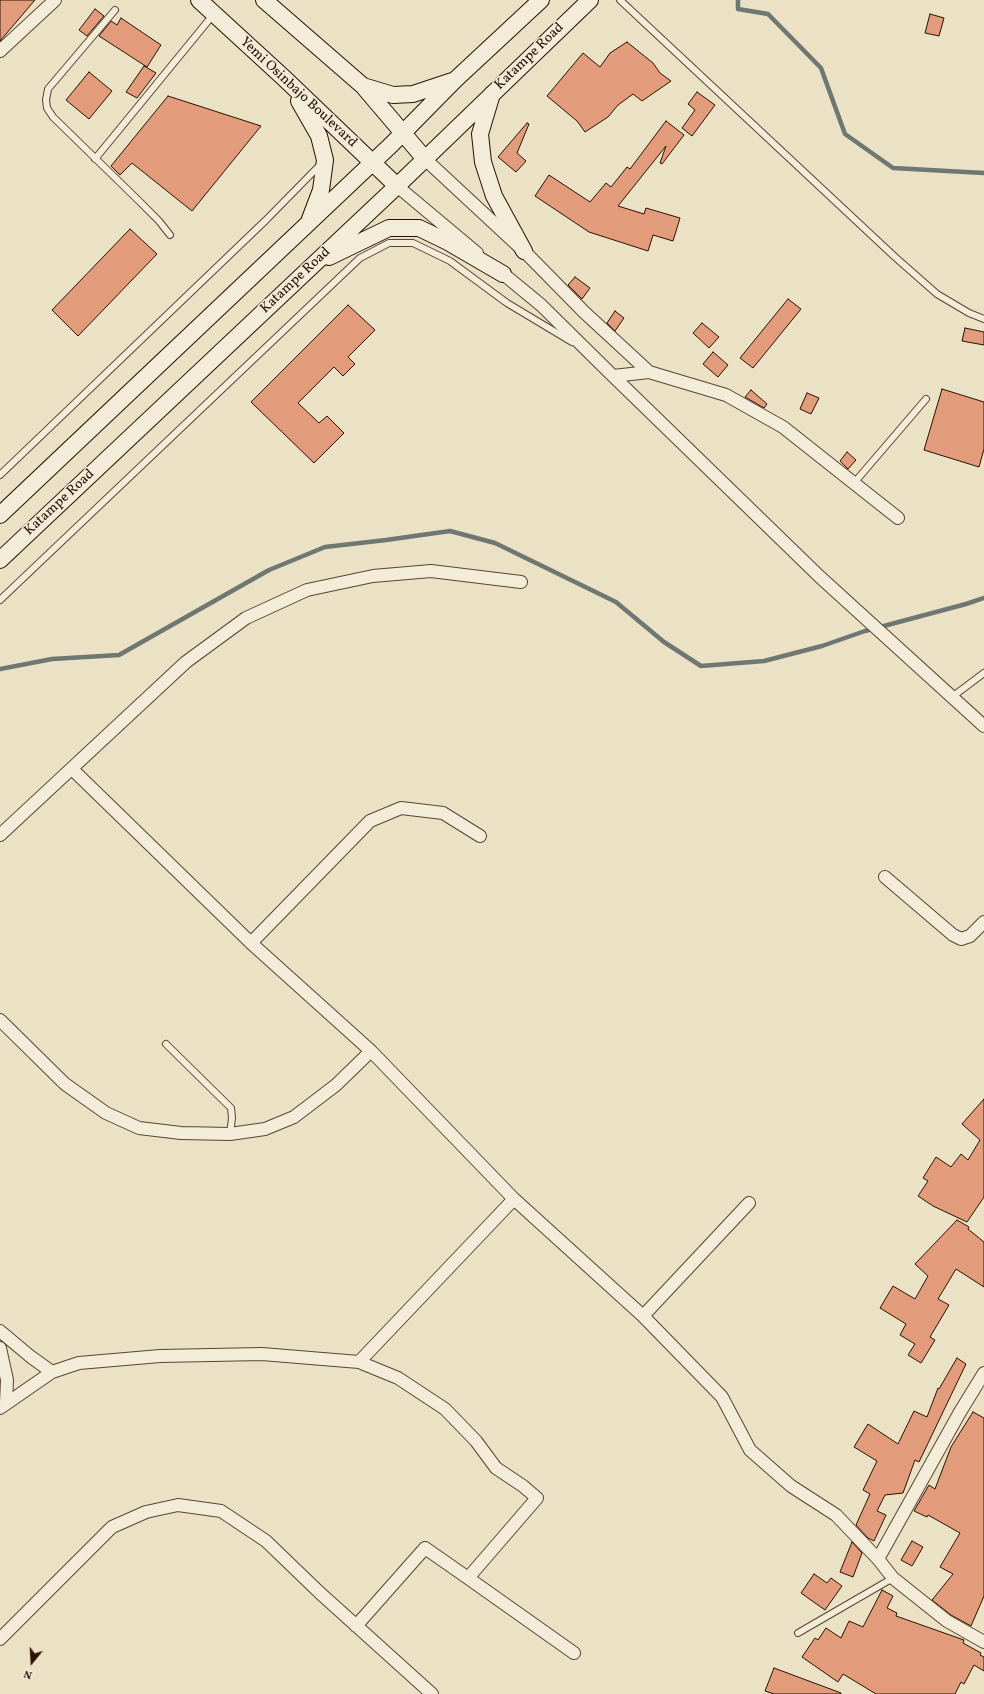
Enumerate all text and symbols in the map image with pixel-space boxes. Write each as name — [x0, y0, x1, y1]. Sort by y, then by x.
street label: Katampe Road — [492, 20, 568, 94]
street label: Yemi Osinbajo Boulevard — [236, 34, 360, 152]
street label: Katampe Road — [258, 244, 334, 318]
street label: Katampe Road — [22, 466, 98, 540]
north arrow — [12, 1642, 52, 1682]
text: N — [22, 1666, 34, 1682]

